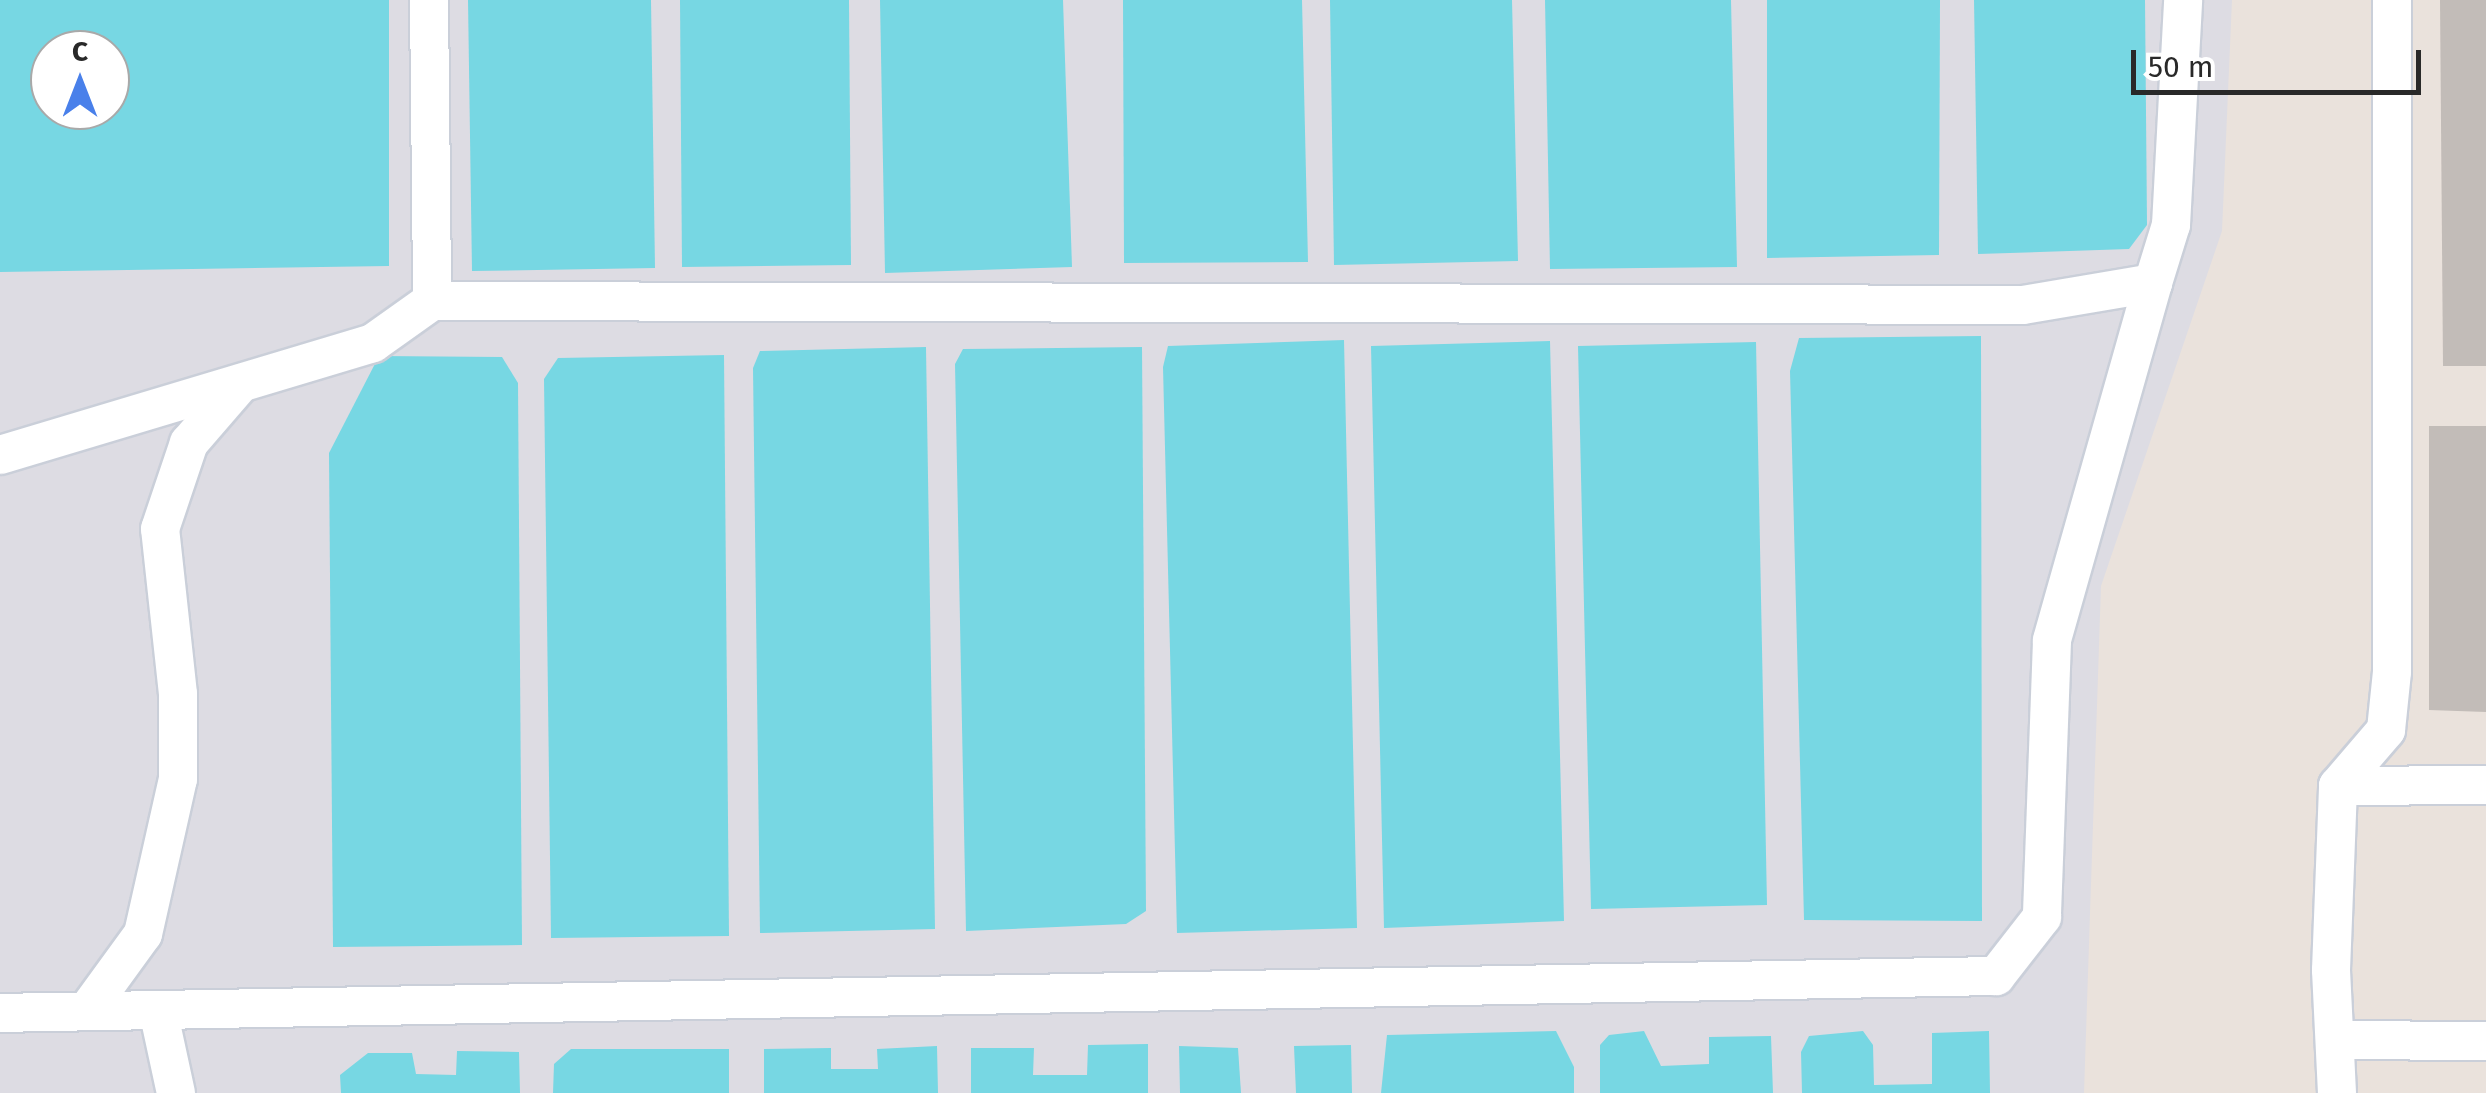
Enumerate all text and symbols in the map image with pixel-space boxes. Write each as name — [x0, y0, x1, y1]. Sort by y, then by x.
north arrow — [30, 30, 130, 130]
scale bar — [2136, 30, 2426, 92]
text: С — [72, 35, 88, 68]
text: 50 m — [2148, 49, 2213, 85]

